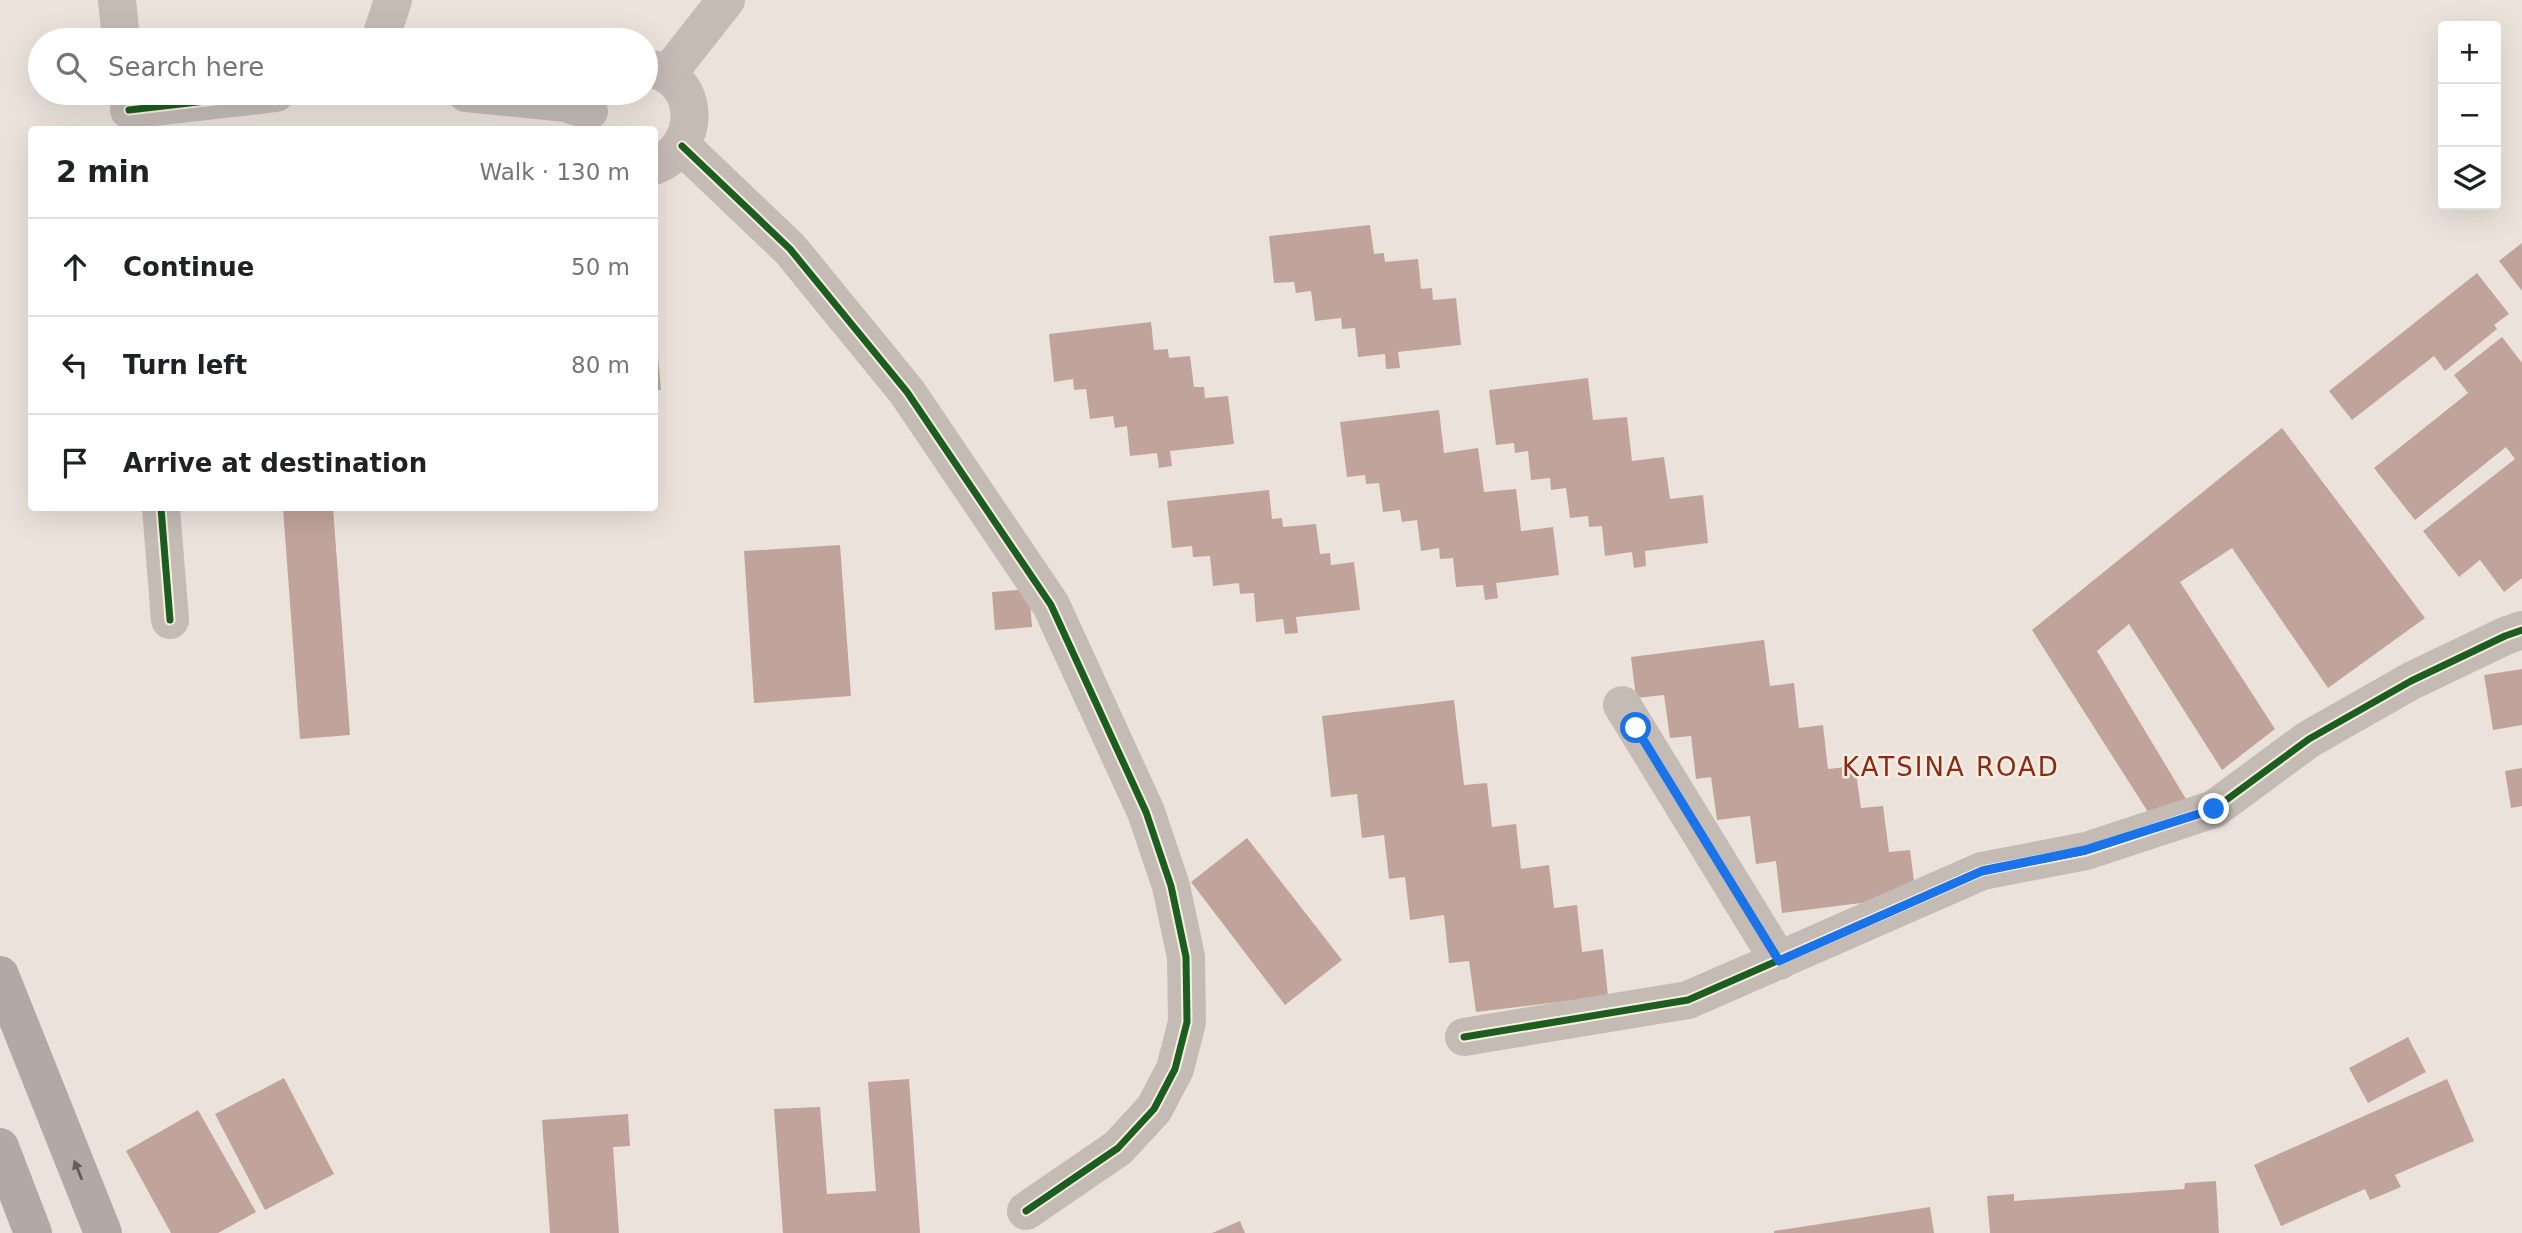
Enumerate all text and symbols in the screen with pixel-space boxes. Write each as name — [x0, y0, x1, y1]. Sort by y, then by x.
map controls — [2438, 21, 2501, 210]
button: + — [2438, 21, 2501, 84]
search box — [28, 28, 658, 105]
icon: search — [52, 48, 90, 86]
text: Search here — [108, 52, 264, 82]
button: − — [2438, 84, 2501, 147]
button: layers — [2438, 147, 2501, 210]
text: 2 min — [56, 154, 150, 189]
text: Walk · 130 m — [479, 159, 630, 185]
icon: ahead — [56, 248, 94, 286]
text: Continue — [123, 252, 254, 282]
text: 50 m — [571, 254, 630, 280]
icon: left — [56, 346, 94, 384]
text: Turn left — [123, 350, 247, 380]
text: 80 m — [571, 352, 630, 378]
icon: arrive — [56, 444, 94, 482]
text: Arrive at destination — [123, 448, 427, 478]
route start — [1620, 712, 1651, 743]
district label: KATSINA ROAD — [1842, 752, 2060, 782]
route end — [2198, 793, 2229, 824]
one-way arrow — [72, 1159, 83, 1180]

